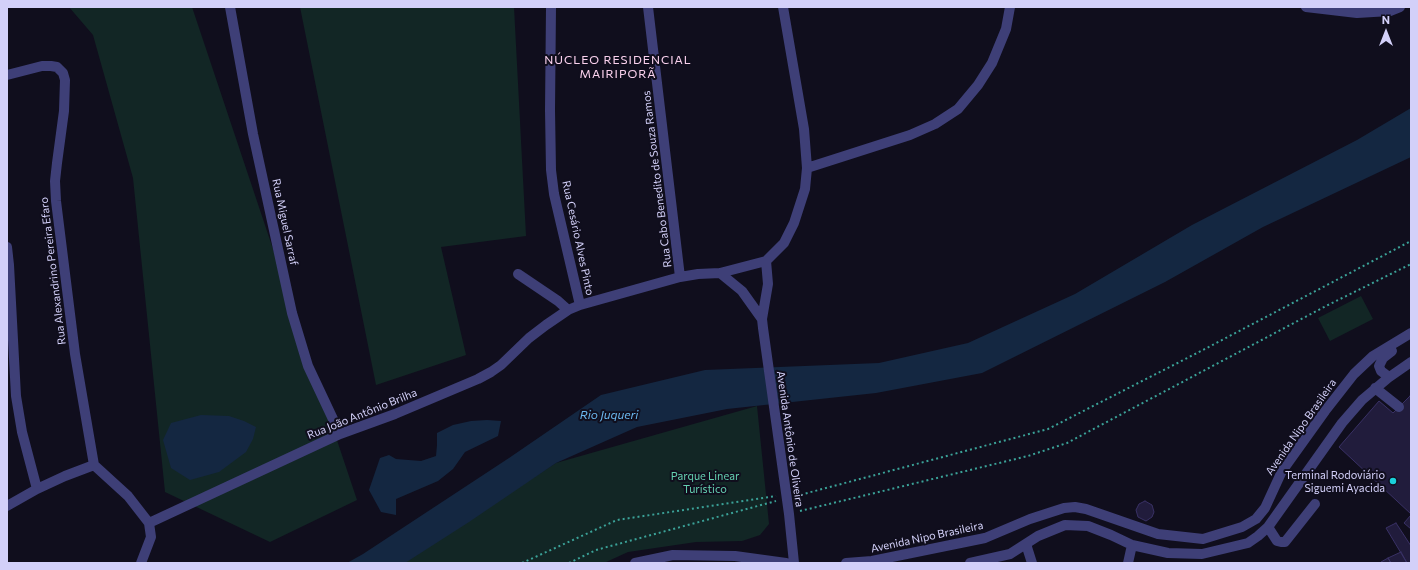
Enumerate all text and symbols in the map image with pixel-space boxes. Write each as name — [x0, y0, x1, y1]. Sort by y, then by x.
north arrow — [1366, 12, 1406, 52]
text: N — [1382, 13, 1390, 26]
district label: NÚCLEO RESIDENCIAL MAIRIPORÃ — [544, 53, 692, 81]
street label: Rua Cabo Benedito de Souza Ramos — [640, 90, 674, 268]
street label: Rua Miguel Sarraf — [269, 177, 301, 267]
street label: Rua Cesário Alves Pinto — [559, 179, 597, 297]
street label: Rua Alexandrino Pereira Efaro — [37, 196, 69, 346]
street label: Avenida Antônio de Oliveira — [774, 370, 806, 508]
street label: Avenida Nipo Brasileira — [1263, 376, 1339, 478]
street label: Rua João Antônio Brilha — [305, 386, 419, 442]
water label: Rio Juqueri — [580, 408, 638, 422]
place label: Terminal Rodoviário Siguemi Ayacida — [1285, 468, 1385, 494]
park label: Parque Linear Turístico — [671, 469, 739, 495]
marker: Terminal Rodoviário Siguemi Ayacida — [1388, 476, 1398, 486]
street label: Avenida Nipo Brasileira — [870, 519, 984, 555]

